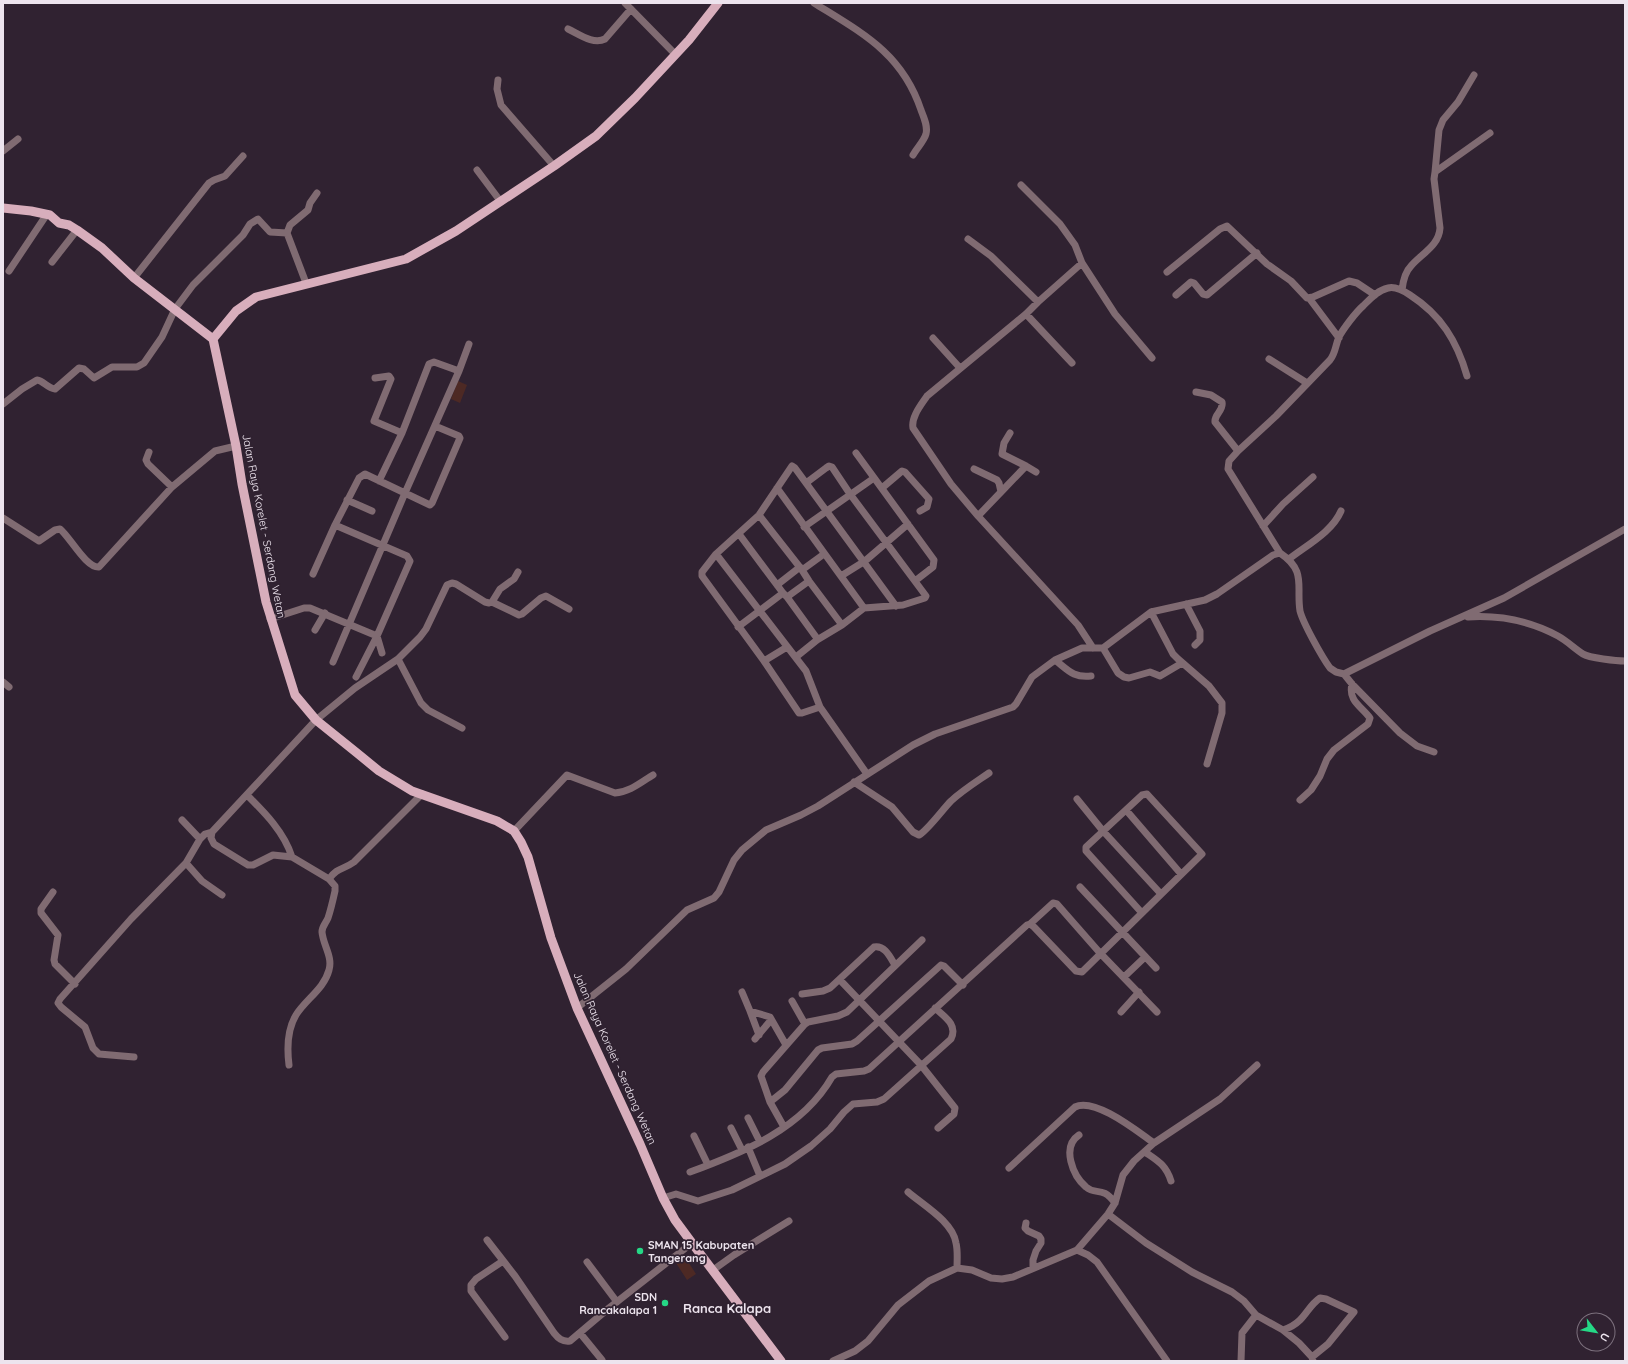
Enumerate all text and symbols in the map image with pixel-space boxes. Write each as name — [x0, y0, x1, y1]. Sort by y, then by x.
street label: Jalan Raya Korelet - Serdang Wetan — [239, 433, 289, 619]
street label: Jalan Raya Korelet - Serdang Wetan — [570, 969, 660, 1147]
place label: SMAN 15 Kabupaten Tangerang — [648, 1238, 754, 1265]
marker: SMAN 15 Kabupaten Tangerang — [635, 1246, 645, 1256]
place label: SDN Rancakalapa 1 — [579, 1290, 657, 1317]
marker: SDN Rancakalapa 1 — [660, 1298, 670, 1308]
district label: Ranca Kalapa — [683, 1300, 771, 1316]
north arrow — [1576, 1312, 1616, 1352]
text: U — [1597, 1330, 1613, 1344]

